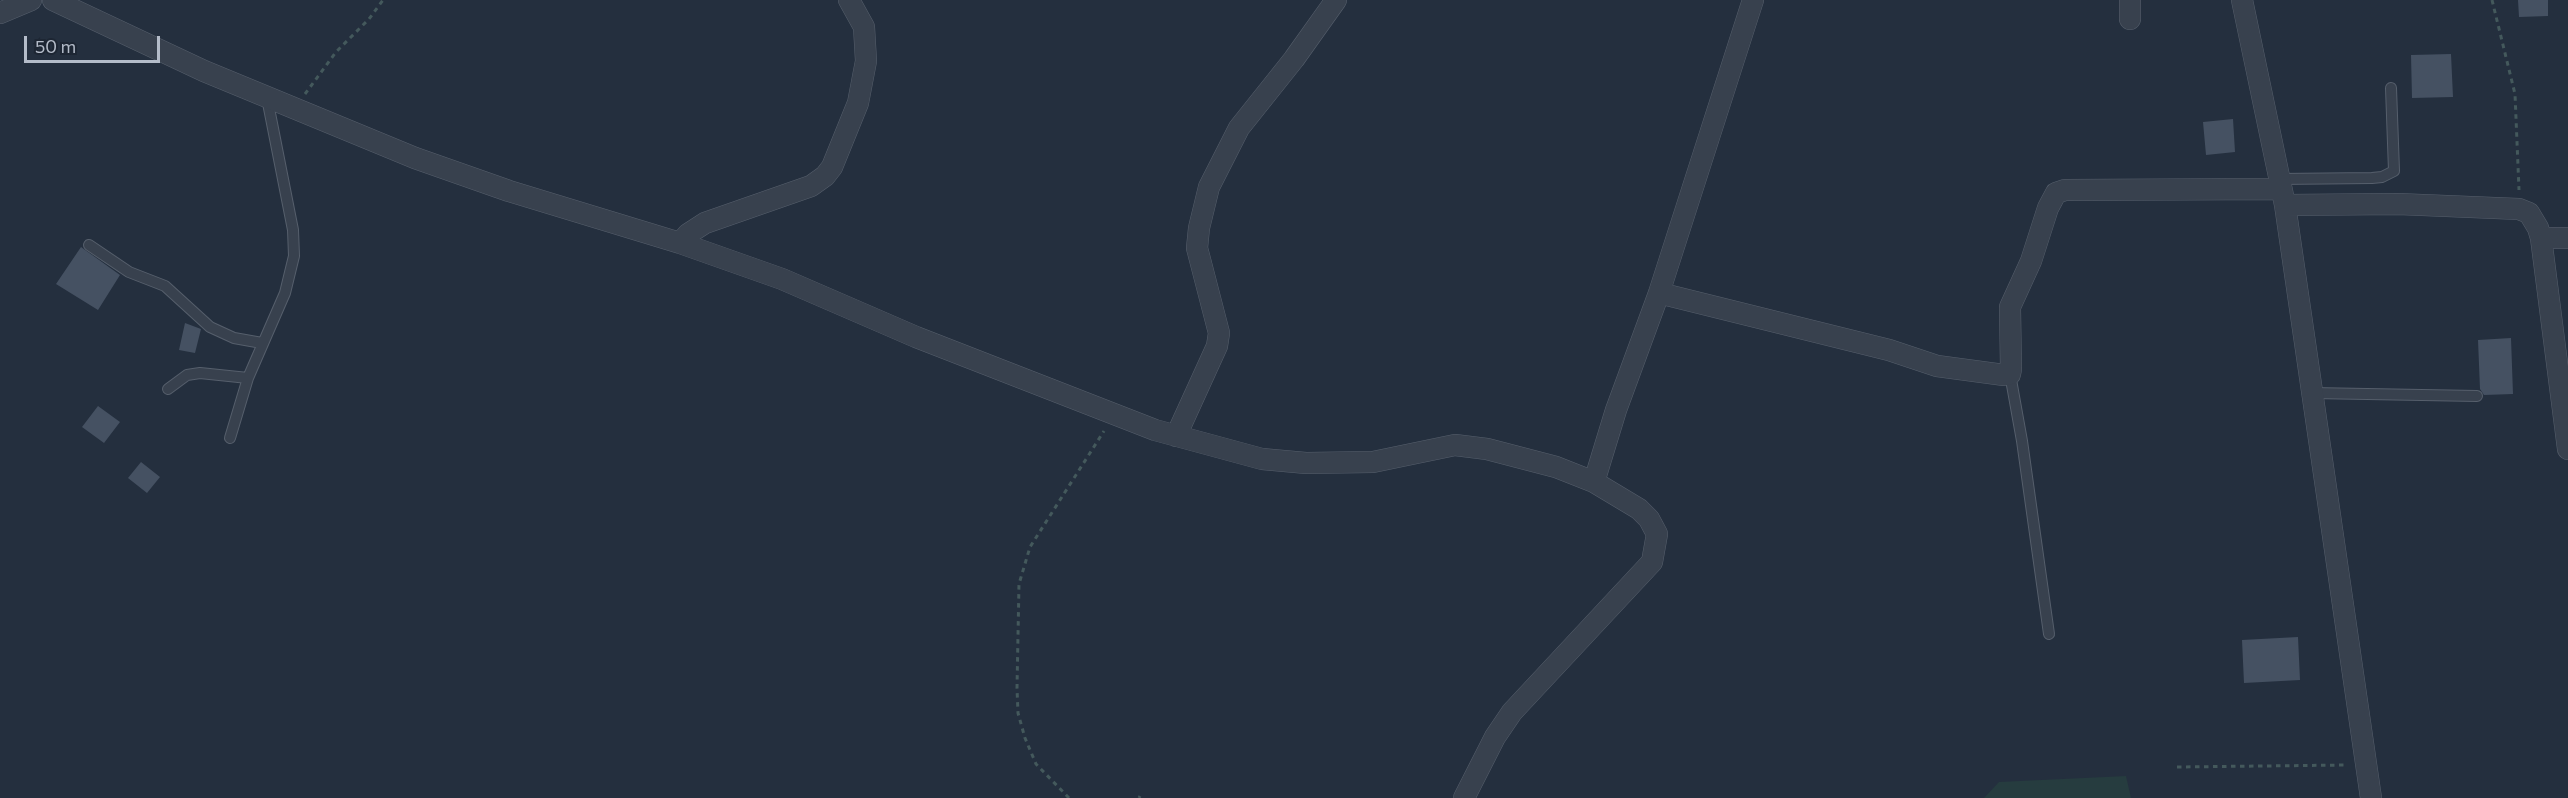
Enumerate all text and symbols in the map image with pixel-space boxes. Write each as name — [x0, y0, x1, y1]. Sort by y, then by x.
scale bar — [27, 24, 164, 62]
text: 50 m — [35, 35, 76, 57]

